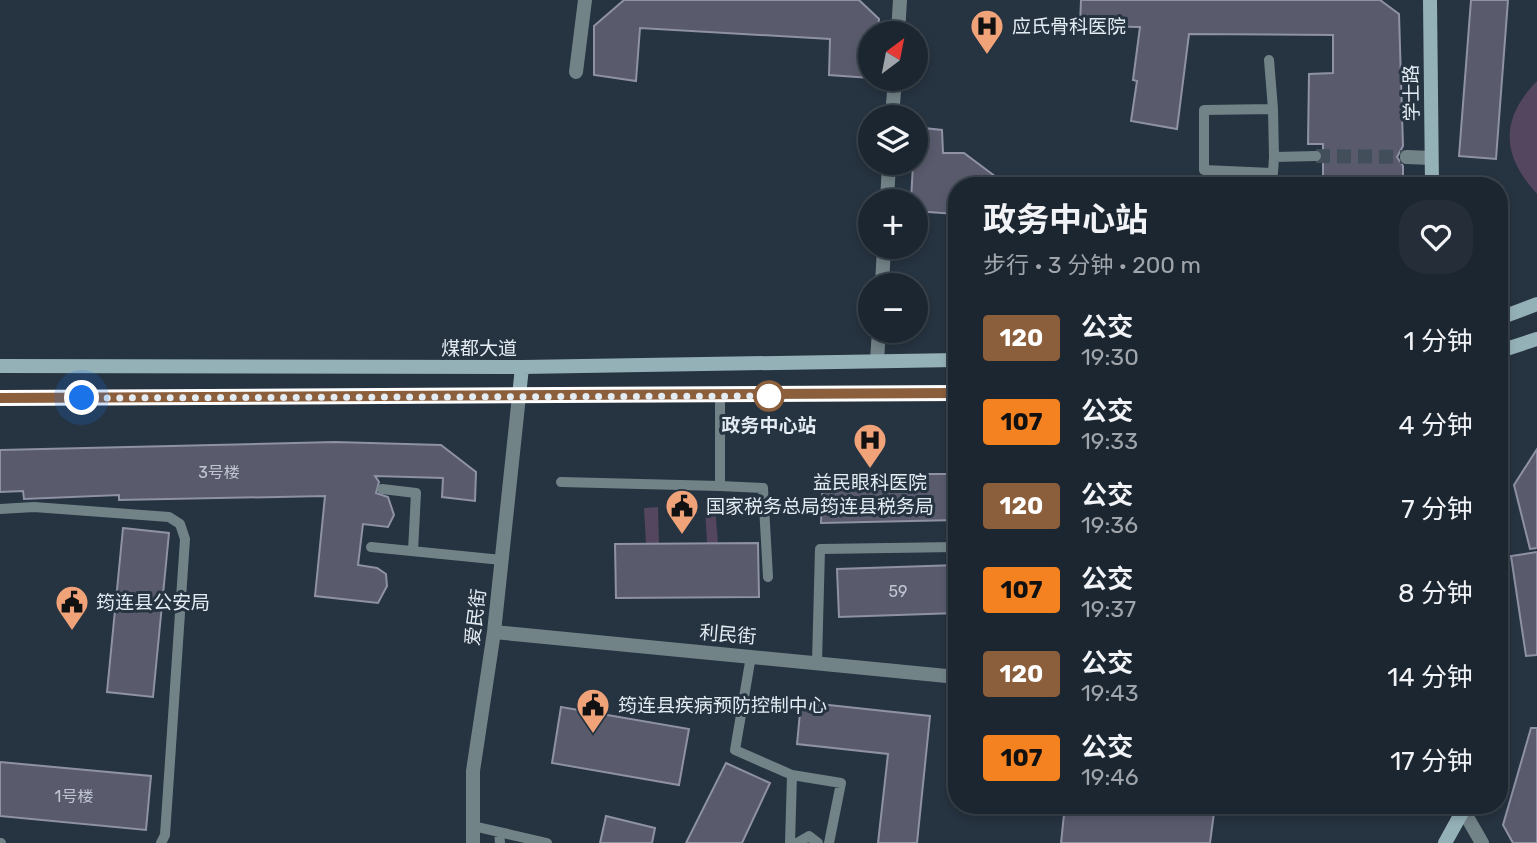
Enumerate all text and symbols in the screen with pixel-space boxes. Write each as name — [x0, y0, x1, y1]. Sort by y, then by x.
hospital icon: 应氏骨科医院 — [968, 7, 1006, 56]
place label: 应氏骨科医院 — [1012, 15, 1126, 38]
north arrow — [858, 21, 928, 91]
map controls — [858, 21, 928, 343]
street label: 学士路 — [1400, 64, 1423, 122]
button: layers — [858, 105, 928, 175]
button: + — [858, 189, 928, 259]
text: 政务中心站 — [983, 200, 1148, 239]
button: heart — [1399, 200, 1473, 274]
text: 步行 · 3 分钟 · 200 m — [983, 251, 1201, 279]
button: − — [858, 273, 928, 343]
text: 公交 — [1081, 312, 1133, 343]
text: 120 — [1000, 324, 1043, 352]
text: 1 分钟 — [1404, 326, 1473, 357]
street label: 煤都大道 — [441, 337, 517, 360]
text: 19:30 — [1081, 343, 1139, 371]
your location — [64, 380, 99, 415]
marker: 政务中心站 — [754, 381, 784, 411]
text: 公交 — [1081, 396, 1133, 427]
text: 107 — [1001, 408, 1043, 436]
text: 4 分钟 — [1398, 410, 1473, 441]
place label: 政务中心站 — [721, 414, 817, 437]
hospital icon: 益民眼科医院 — [851, 421, 889, 470]
text: 19:33 — [1081, 427, 1138, 455]
house number: 3号楼 — [198, 463, 240, 482]
place label: 益民眼科医院 — [813, 471, 927, 494]
text: 公交 — [1081, 480, 1133, 511]
public building icon: 国家税务总局筠连县税务局 — [663, 487, 701, 536]
text: 120 — [1000, 492, 1043, 520]
text: 7 分钟 — [1401, 494, 1473, 525]
place label: 国家税务总局筠连县税务局 — [706, 495, 934, 518]
text: 19:36 — [1081, 511, 1138, 539]
text: 公交 — [1081, 564, 1133, 595]
text: 107 — [1001, 576, 1043, 604]
text: 8 分钟 — [1398, 578, 1473, 609]
house number: 59 — [889, 582, 908, 601]
public building icon: 筠连县公安局 — [53, 583, 91, 632]
street label: 爱民街 — [461, 587, 490, 647]
place label: 筠连县公安局 — [96, 591, 210, 614]
text: 19:37 — [1081, 595, 1136, 623]
street label: 利民街 — [699, 621, 757, 648]
text: 公交 — [1081, 648, 1133, 679]
text: 120 — [1000, 660, 1043, 688]
text: 14 分钟 — [1387, 662, 1473, 693]
text: 19:43 — [1081, 679, 1138, 707]
public building icon: 筠连县疾病预防控制中心 — [574, 686, 612, 735]
place label: 筠连县疾病预防控制中心 — [618, 694, 827, 717]
text: 公交 — [1081, 732, 1133, 763]
text: 107 — [1001, 744, 1043, 772]
text: 17 分钟 — [1390, 746, 1473, 777]
text: 19:46 — [1081, 763, 1139, 791]
house number: 1号楼 — [55, 787, 93, 806]

